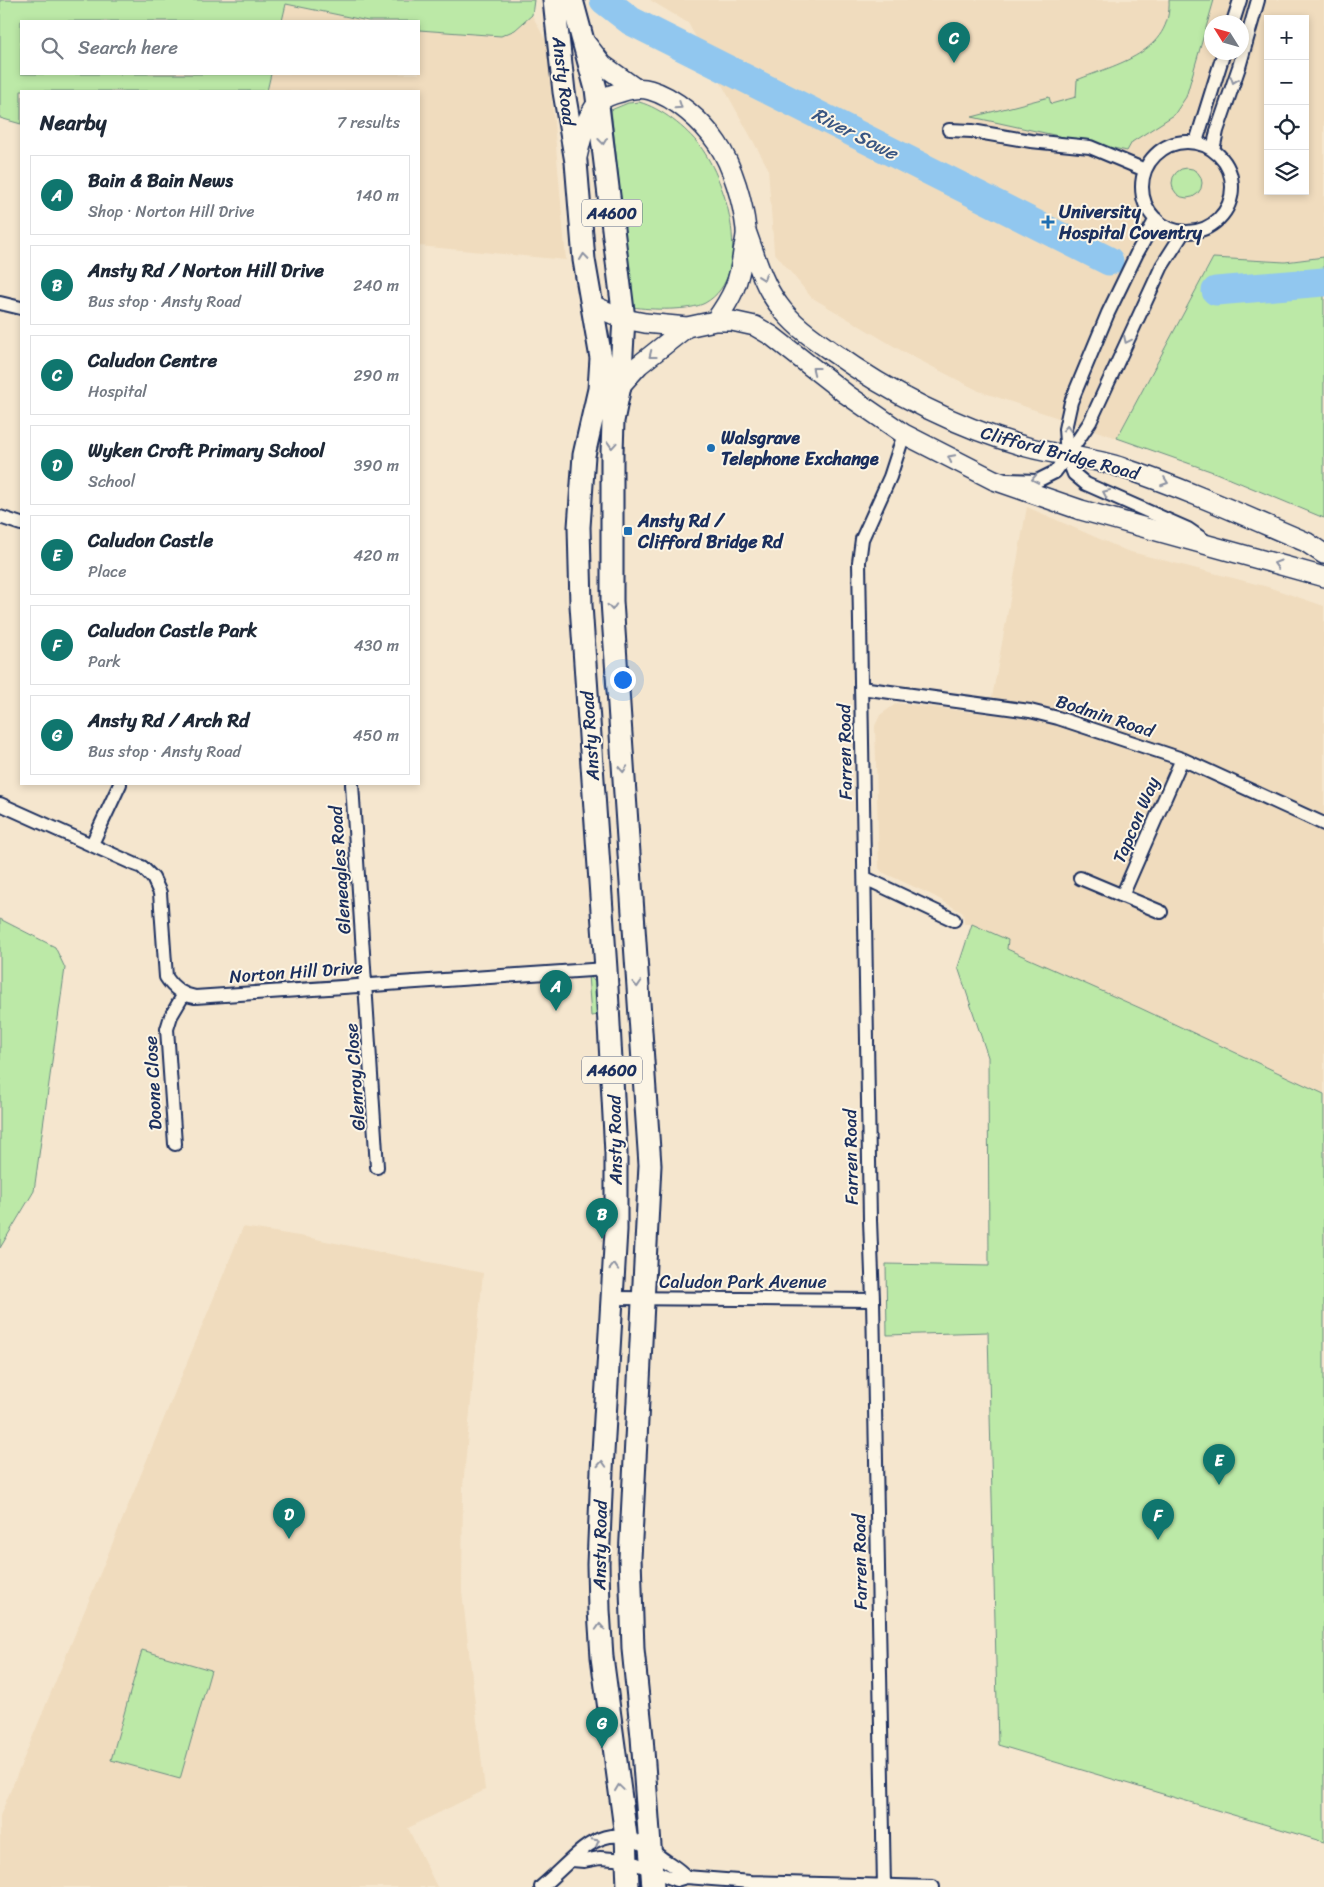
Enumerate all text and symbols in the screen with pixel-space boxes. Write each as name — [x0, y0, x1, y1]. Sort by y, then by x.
north arrow — [1204, 15, 1249, 60]
map controls — [1264, 15, 1309, 195]
button: + — [1264, 15, 1309, 60]
search box — [20, 20, 420, 75]
pin: C — [938, 22, 970, 63]
text: Search here — [78, 31, 178, 64]
icon: search — [38, 34, 66, 62]
street label: Ansty Road — [543, 34, 586, 129]
button: − — [1264, 60, 1309, 105]
one-way arrow — [1230, 76, 1240, 84]
water label: River Sowe — [806, 98, 905, 170]
one-way arrow — [673, 100, 683, 109]
text: Nearby — [40, 104, 106, 142]
button: locate — [1264, 105, 1309, 150]
text: 7 results — [337, 108, 400, 137]
one-way arrow — [597, 137, 608, 145]
button: layers — [1264, 150, 1309, 195]
text: Bain & Bain News — [88, 164, 233, 197]
text: A — [52, 181, 62, 210]
text: 140 m — [356, 181, 399, 210]
place label: University Hospital Coventry — [1058, 196, 1203, 249]
text: Shop · Norton Hill Drive — [88, 197, 255, 226]
road number: A4600 — [582, 200, 642, 227]
marker: University Hospital Coventry — [1041, 215, 1055, 229]
one-way arrow — [579, 253, 590, 261]
text: Ansty Rd / Norton Hill Drive — [88, 254, 324, 287]
text: B — [52, 271, 62, 300]
text: 240 m — [353, 271, 399, 300]
one-way arrow — [757, 272, 767, 280]
text: Bus stop · Ansty Road — [88, 287, 241, 316]
one-way arrow — [1123, 335, 1133, 344]
text: Caludon Centre — [88, 344, 217, 377]
one-way arrow — [648, 349, 657, 358]
text: C — [52, 361, 62, 390]
text: 290 m — [353, 361, 399, 390]
one-way arrow — [812, 367, 821, 375]
text: Hospital — [88, 377, 147, 406]
street label: Clifford Bridge Road — [977, 416, 1144, 490]
place label: Walsgrave Telephone Exchange — [721, 422, 879, 475]
one-way arrow — [1061, 424, 1072, 432]
text: Wyken Croft Primary School — [88, 434, 325, 467]
one-way arrow — [607, 441, 618, 449]
marker: Walsgrave Telephone Exchange — [705, 442, 717, 454]
text: D — [52, 451, 62, 480]
text: 390 m — [354, 451, 399, 480]
one-way arrow — [947, 454, 956, 464]
text: School — [88, 467, 135, 496]
one-way arrow — [1031, 473, 1040, 484]
one-way arrow — [1160, 476, 1168, 486]
one-way arrow — [1102, 488, 1111, 499]
place label: Ansty Rd / Clifford Bridge Rd — [637, 505, 784, 558]
text: Caludon Castle — [88, 524, 213, 557]
marker: Ansty Rd / Clifford Bridge Rd — [622, 525, 634, 537]
text: E — [53, 541, 61, 570]
text: 420 m — [353, 541, 399, 570]
text: Place — [88, 557, 127, 586]
one-way arrow — [1273, 560, 1282, 570]
one-way arrow — [606, 604, 617, 612]
text: Caludon Castle Park — [88, 614, 257, 647]
text: F — [53, 631, 61, 660]
text: 430 m — [354, 631, 399, 660]
text: Park — [88, 647, 121, 676]
your location — [610, 667, 636, 693]
street label: Bodmin Road — [1052, 685, 1160, 747]
street label: Ansty Road — [571, 689, 609, 783]
street label: Farren Road — [828, 702, 862, 800]
text: Ansty Rd / Arch Rd — [88, 704, 249, 737]
text: G — [52, 721, 62, 750]
text: 450 m — [353, 721, 399, 750]
text: Bus stop · Ansty Road — [88, 737, 241, 766]
one-way arrow — [617, 766, 628, 774]
street label: Tapcon Way — [1103, 771, 1169, 868]
street label: Gleneagles Road — [319, 803, 360, 935]
street label: Norton Hill Drive — [228, 951, 364, 993]
pin: A — [540, 970, 572, 1011]
one-way arrow — [632, 980, 643, 988]
street label: Glenroy Close — [335, 1022, 375, 1132]
street label: Doone Close — [135, 1035, 171, 1131]
road number: A4600 — [582, 1056, 642, 1084]
street label: Ansty Road — [598, 1093, 632, 1186]
street label: Farren Road — [834, 1107, 868, 1205]
pin: B — [586, 1198, 618, 1239]
one-way arrow — [608, 1263, 619, 1271]
street label: Caludon Park Avenue — [659, 1266, 827, 1298]
pin: E — [1203, 1444, 1235, 1485]
one-way arrow — [597, 1460, 608, 1468]
pin: D — [273, 1498, 305, 1539]
street label: Ansty Road — [583, 1498, 617, 1591]
pin: F — [1142, 1499, 1174, 1540]
street label: Farren Road — [843, 1512, 877, 1610]
one-way arrow — [595, 1622, 606, 1630]
pin: G — [586, 1707, 618, 1748]
one-way arrow — [614, 1784, 625, 1792]
one-way arrow — [591, 1838, 600, 1848]

